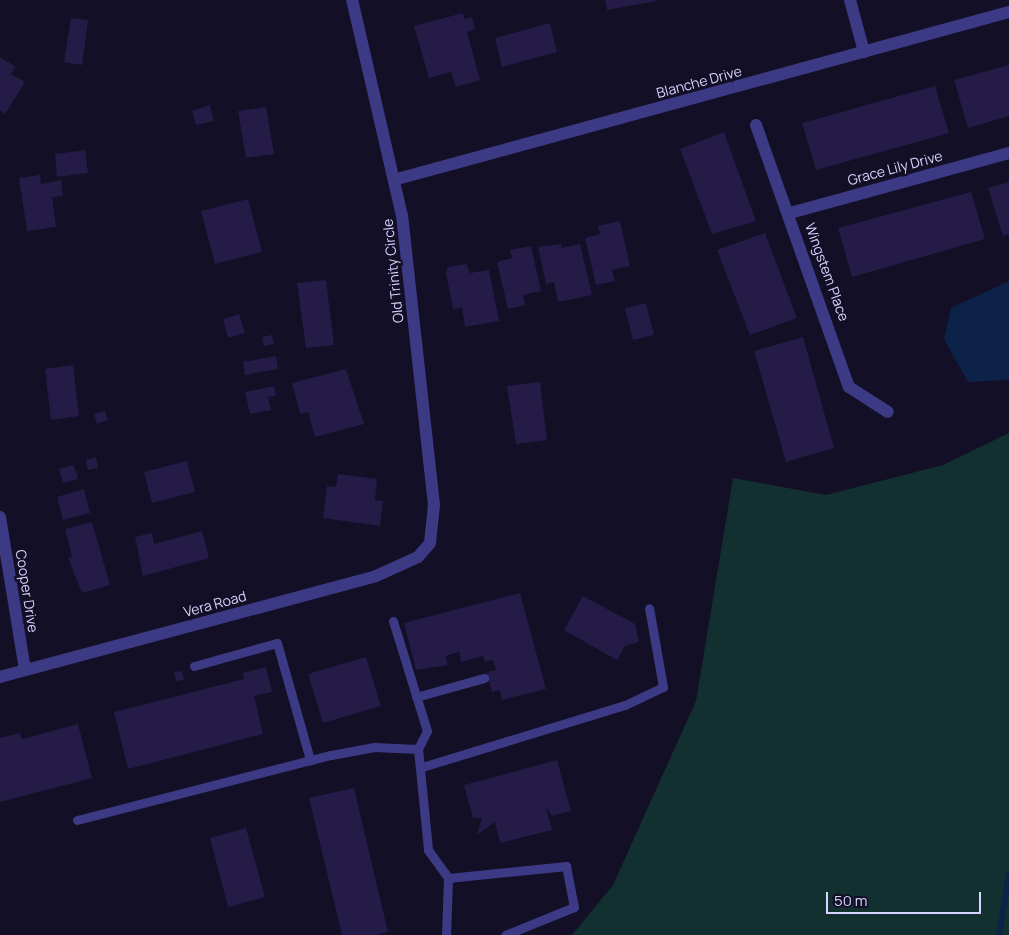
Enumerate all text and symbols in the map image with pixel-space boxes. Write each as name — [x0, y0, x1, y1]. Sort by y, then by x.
street label: Blanche Drive — [654, 63, 744, 101]
street label: Grace Lily Drive — [846, 147, 944, 189]
street label: Old Trinity Circle — [379, 218, 407, 324]
street label: Wingstem Place — [801, 221, 853, 323]
street label: Cooper Drive — [12, 548, 42, 634]
street label: Vera Road — [182, 588, 248, 620]
scale bar — [829, 882, 984, 914]
text: 50 m — [834, 890, 868, 911]

